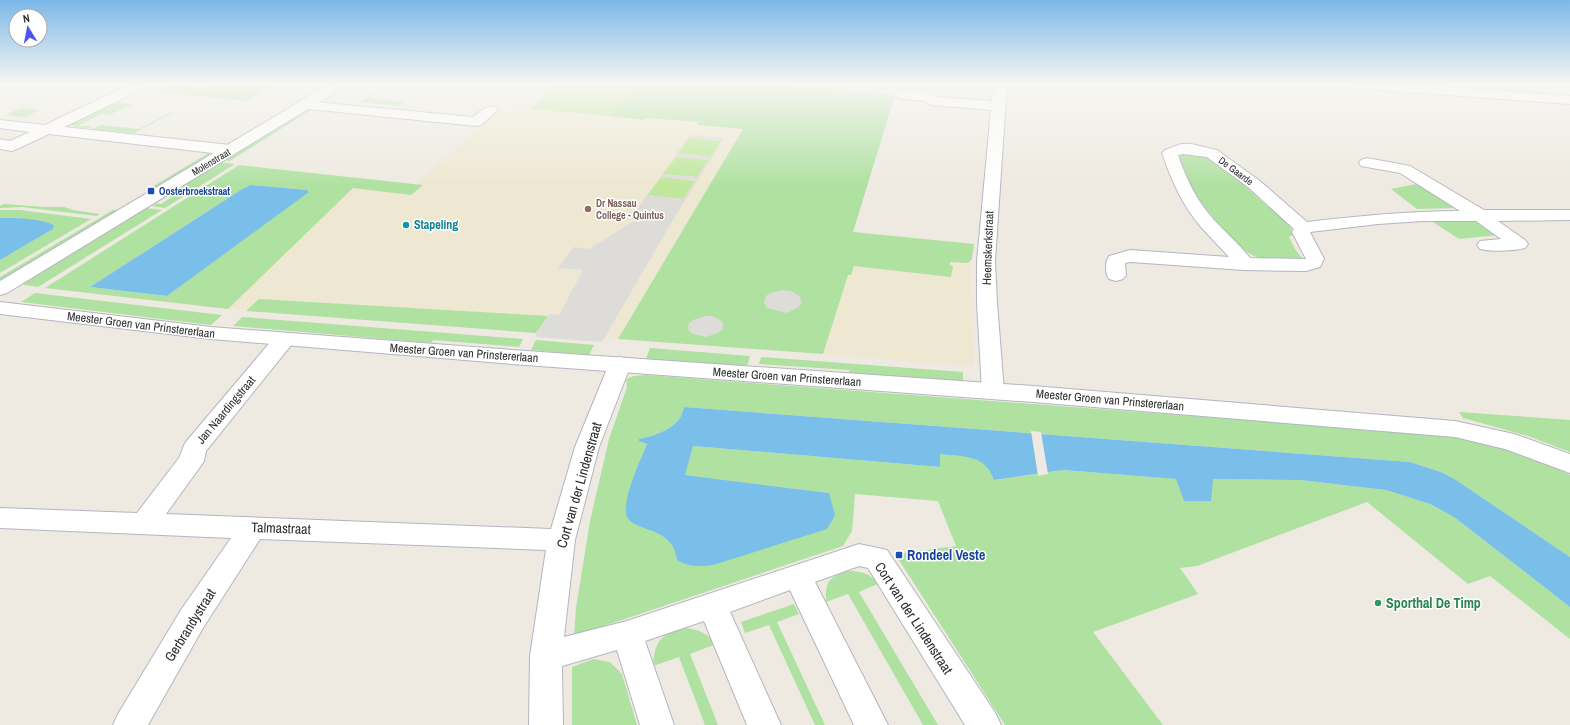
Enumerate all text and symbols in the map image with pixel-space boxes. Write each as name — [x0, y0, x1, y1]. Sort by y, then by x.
north arrow — [8, 8, 48, 48]
text: N — [22, 11, 31, 26]
street label: Molenstraat — [189, 145, 233, 179]
street label: De Gaarde — [1216, 154, 1256, 189]
place label: Oosterbroekstraat — [159, 185, 230, 198]
marker: Oosterbroekstraat — [146, 186, 156, 196]
place label: Dr Nassau College - Quintus — [596, 197, 664, 222]
marker: Dr Nassau College - Quintus — [583, 204, 593, 214]
street label: Heemskerkstraat — [979, 210, 997, 285]
place label: Stapeling — [414, 217, 458, 233]
marker: Stapeling — [401, 220, 411, 230]
street label: Meester Groen van Prinstererlaan — [66, 308, 216, 342]
street label: Meester Groen van Prinstererlaan — [389, 340, 539, 366]
street label: Meester Groen van Prinstererlaan — [712, 364, 862, 390]
street label: Jan Naardingstraat — [193, 373, 259, 447]
street label: Meester Groen van Prinstererlaan — [1035, 386, 1185, 414]
street label: Cort van der Lindenstraat — [552, 420, 606, 550]
street label: Talmastraat — [251, 518, 311, 538]
place label: Rondeel Veste — [907, 546, 985, 564]
marker: Rondeel Veste — [894, 550, 904, 560]
street label: Cort van der Lindenstraat — [871, 559, 957, 677]
street label: Gerbrandystraat — [160, 585, 220, 665]
place label: Sporthal De Timp — [1386, 594, 1481, 612]
marker: Sporthal De Timp — [1373, 598, 1383, 608]

